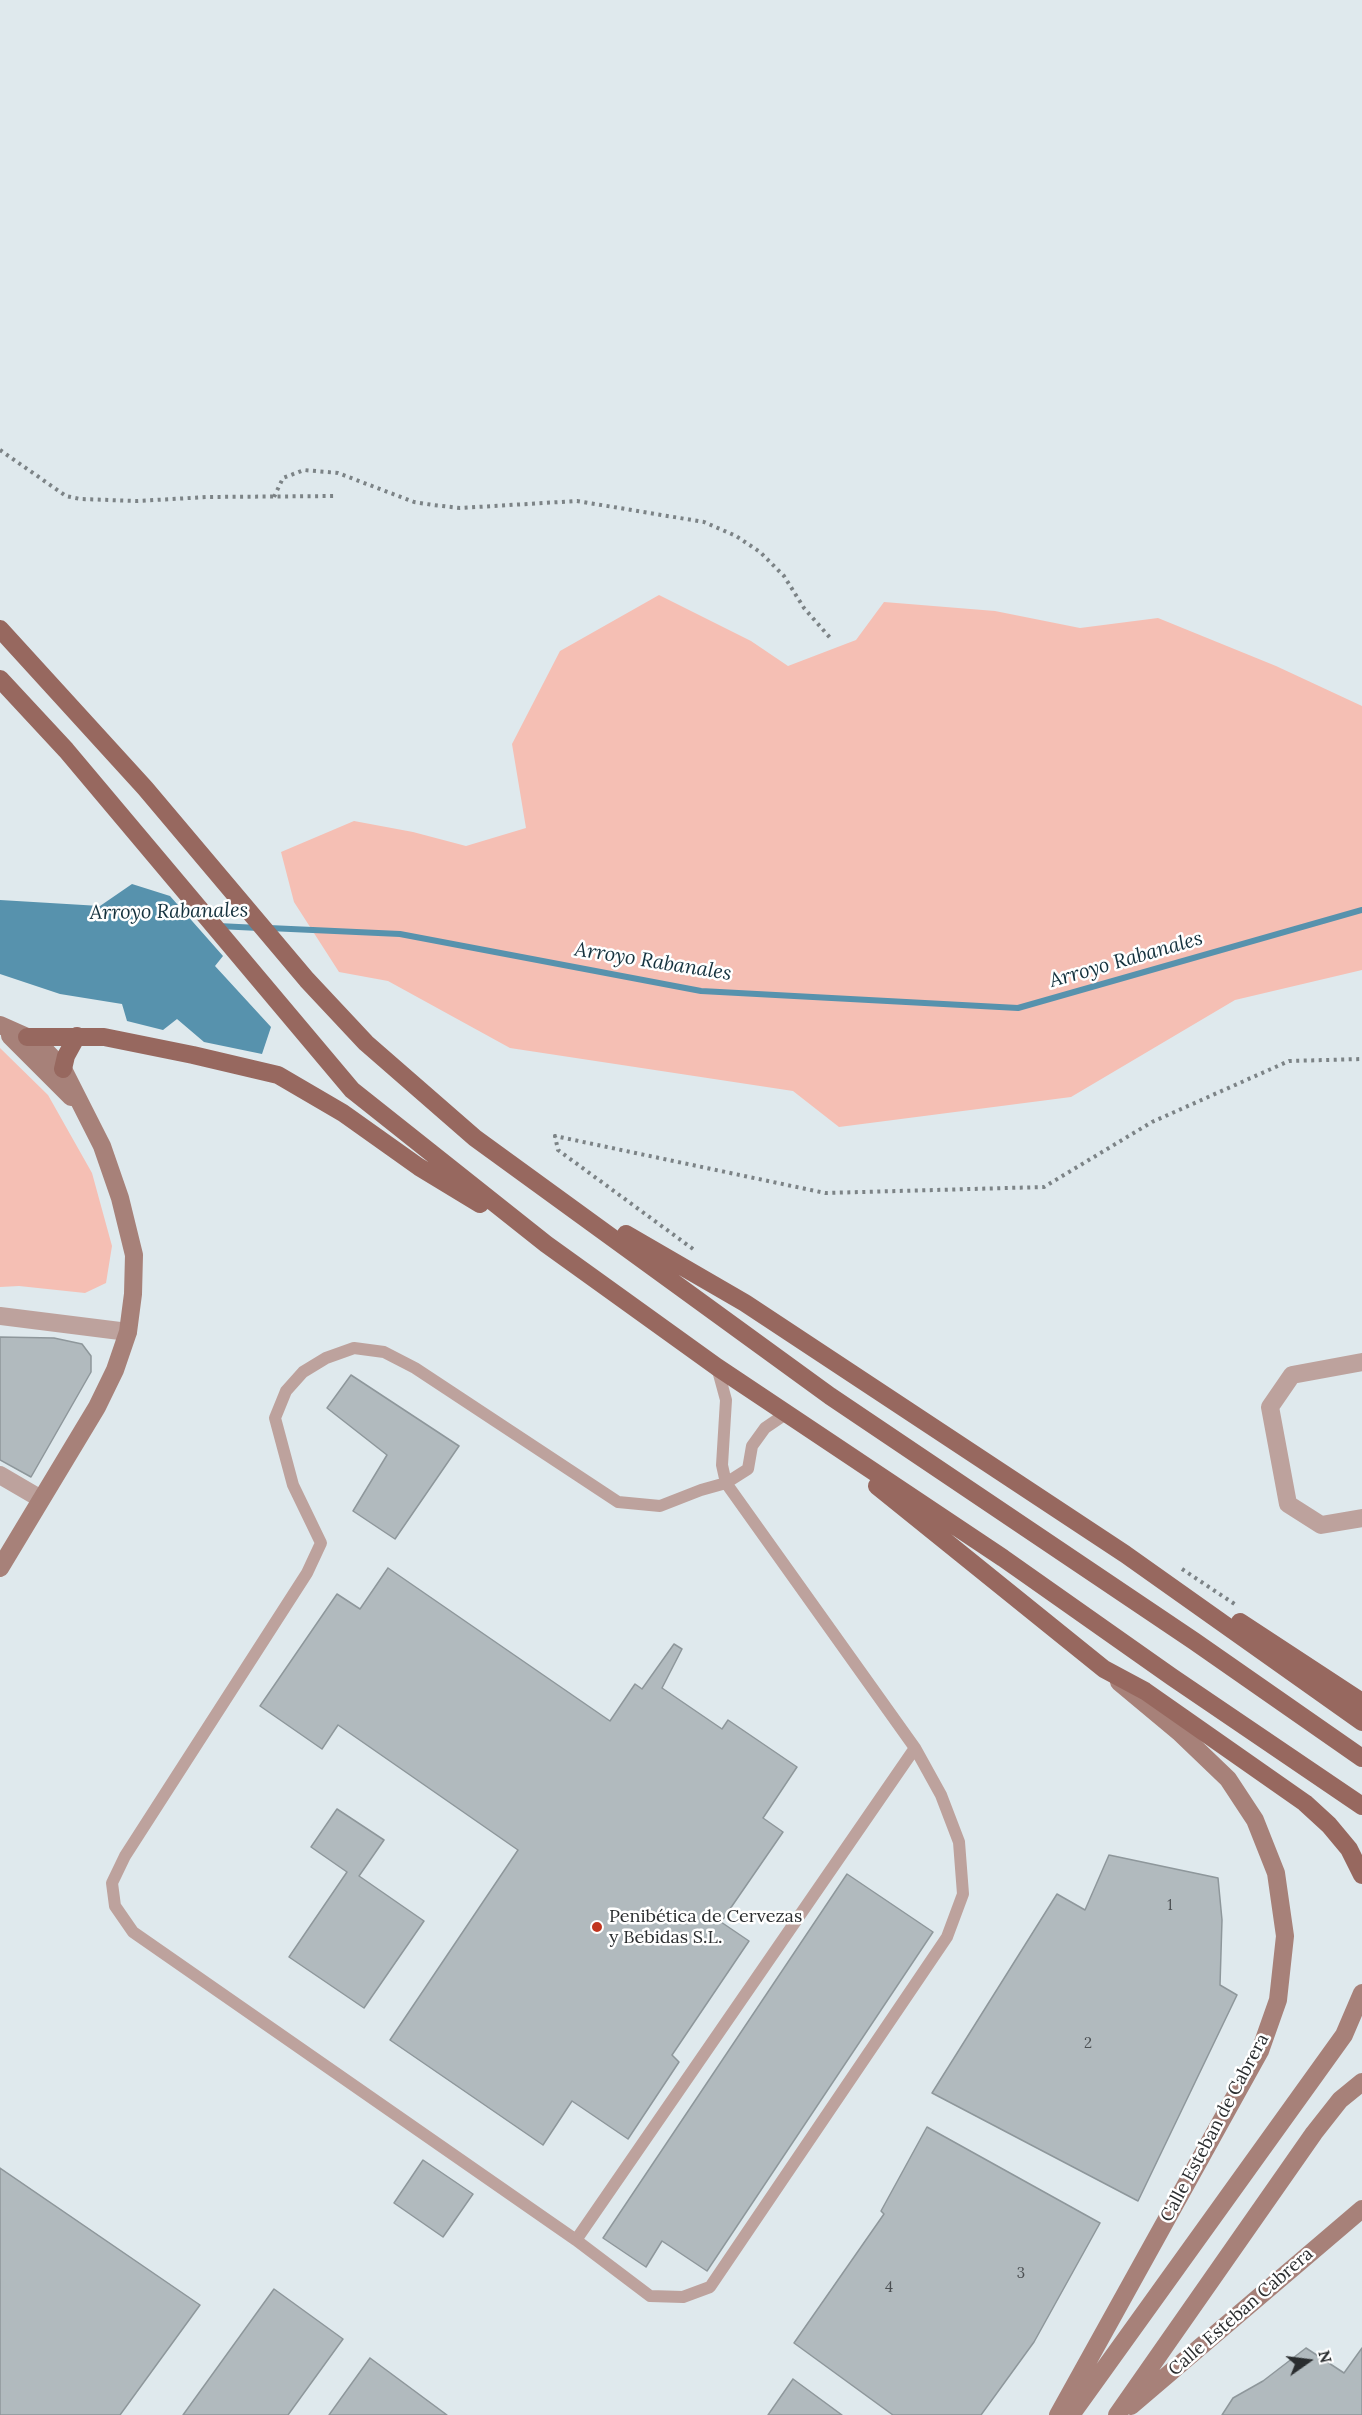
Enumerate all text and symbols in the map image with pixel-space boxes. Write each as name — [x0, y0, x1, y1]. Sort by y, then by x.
water label: Arroyo Rabanales — [90, 899, 248, 925]
water label: Arroyo Rabanales — [1047, 927, 1205, 993]
water label: Arroyo Rabanales — [573, 938, 733, 986]
house number: 1 — [1167, 1897, 1173, 1915]
place label: Penibética de Cervezas y Bebidas S.L. — [609, 1906, 802, 1948]
marker: Penibética de Cervezas y Bebidas S.L. — [590, 1920, 604, 1934]
street label: Calle Esteban de Cabrera — [1156, 2030, 1274, 2226]
house number: 2 — [1084, 2035, 1092, 2053]
street label: Calle Esteban Cabrera — [1164, 2243, 1318, 2381]
house number: 3 — [1017, 2265, 1025, 2283]
house number: 4 — [885, 2279, 893, 2297]
north arrow — [1278, 2331, 1338, 2391]
text: N — [1314, 2348, 1337, 2365]

